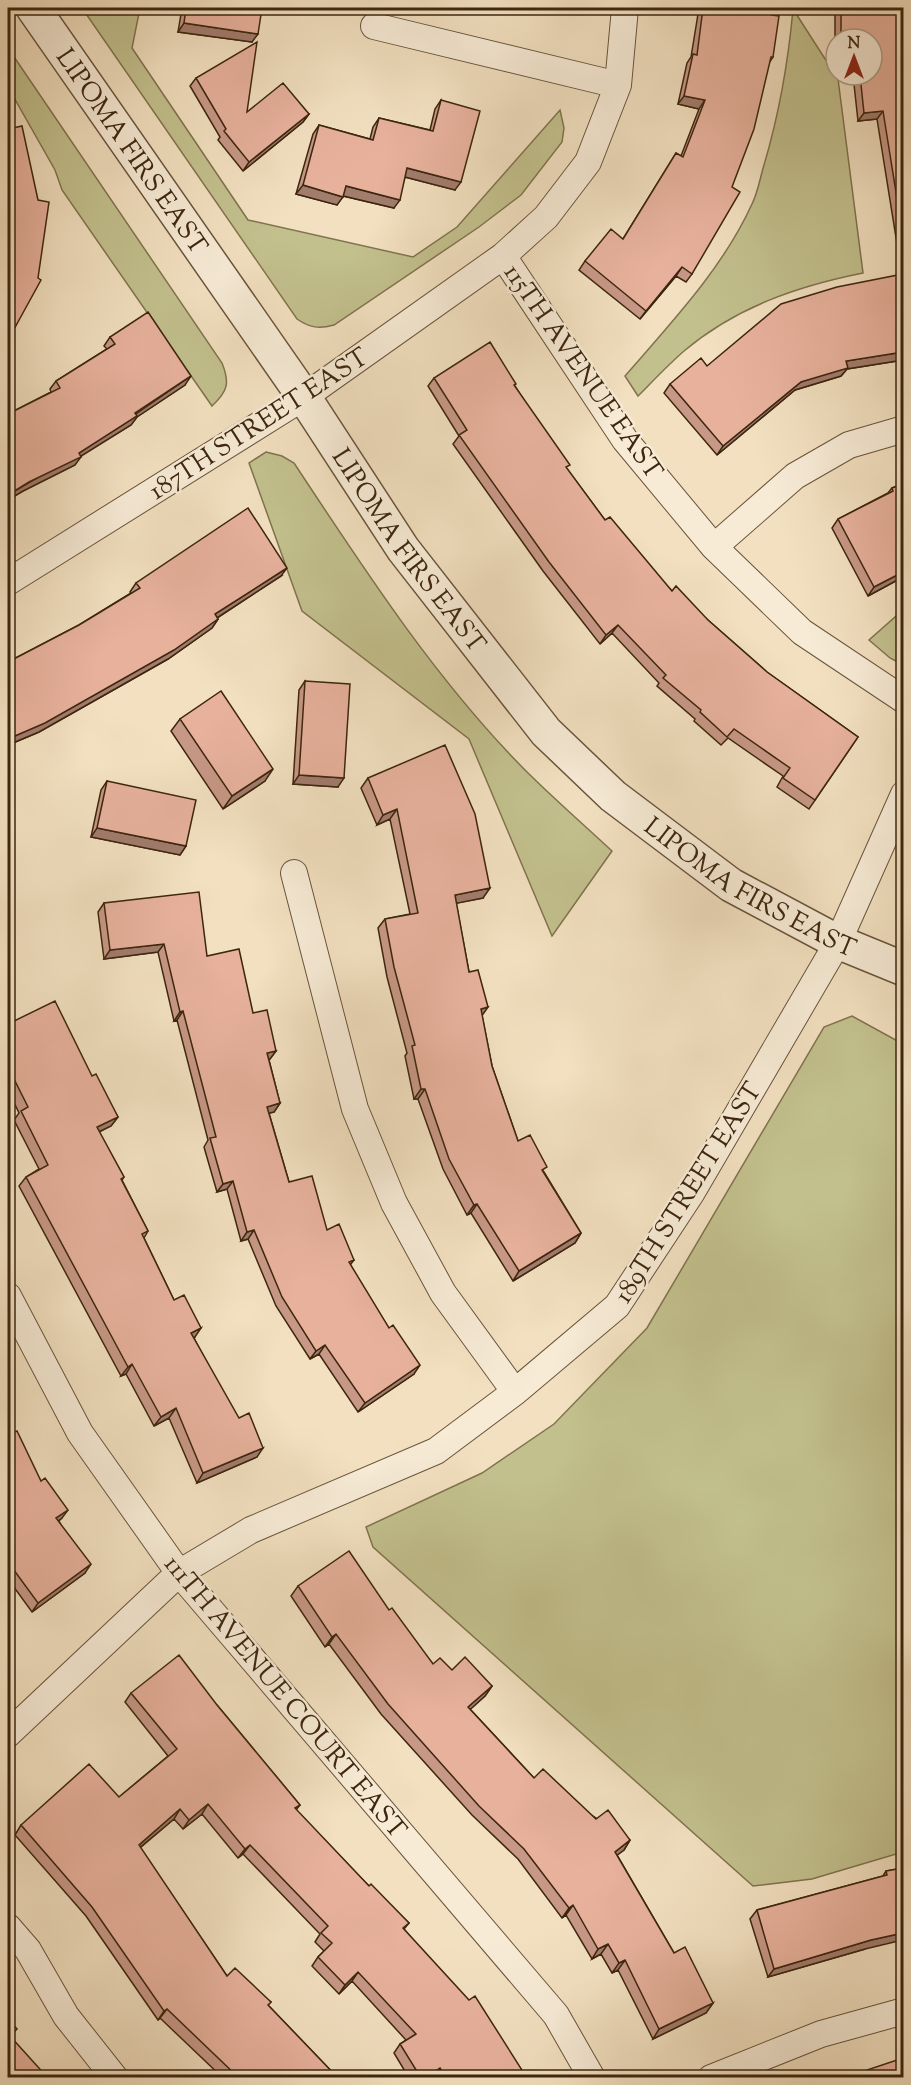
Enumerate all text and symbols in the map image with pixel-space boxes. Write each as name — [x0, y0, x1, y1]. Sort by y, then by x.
north arrow — [824, 27, 884, 87]
text: N — [848, 33, 861, 56]
street label: LIPOMA FIRS EAST — [46, 42, 215, 263]
street label: 115TH AVENUE EAST — [493, 257, 671, 488]
street label: 187TH STREET EAST — [142, 340, 376, 510]
street label: LIPOMA FIRS EAST — [321, 442, 493, 662]
street label: LIPOMA FIRS EAST — [635, 810, 861, 968]
street label: 189TH STREET EAST — [606, 1076, 772, 1311]
street label: 111TH AVENUE COURT EAST — [154, 1548, 414, 1848]

